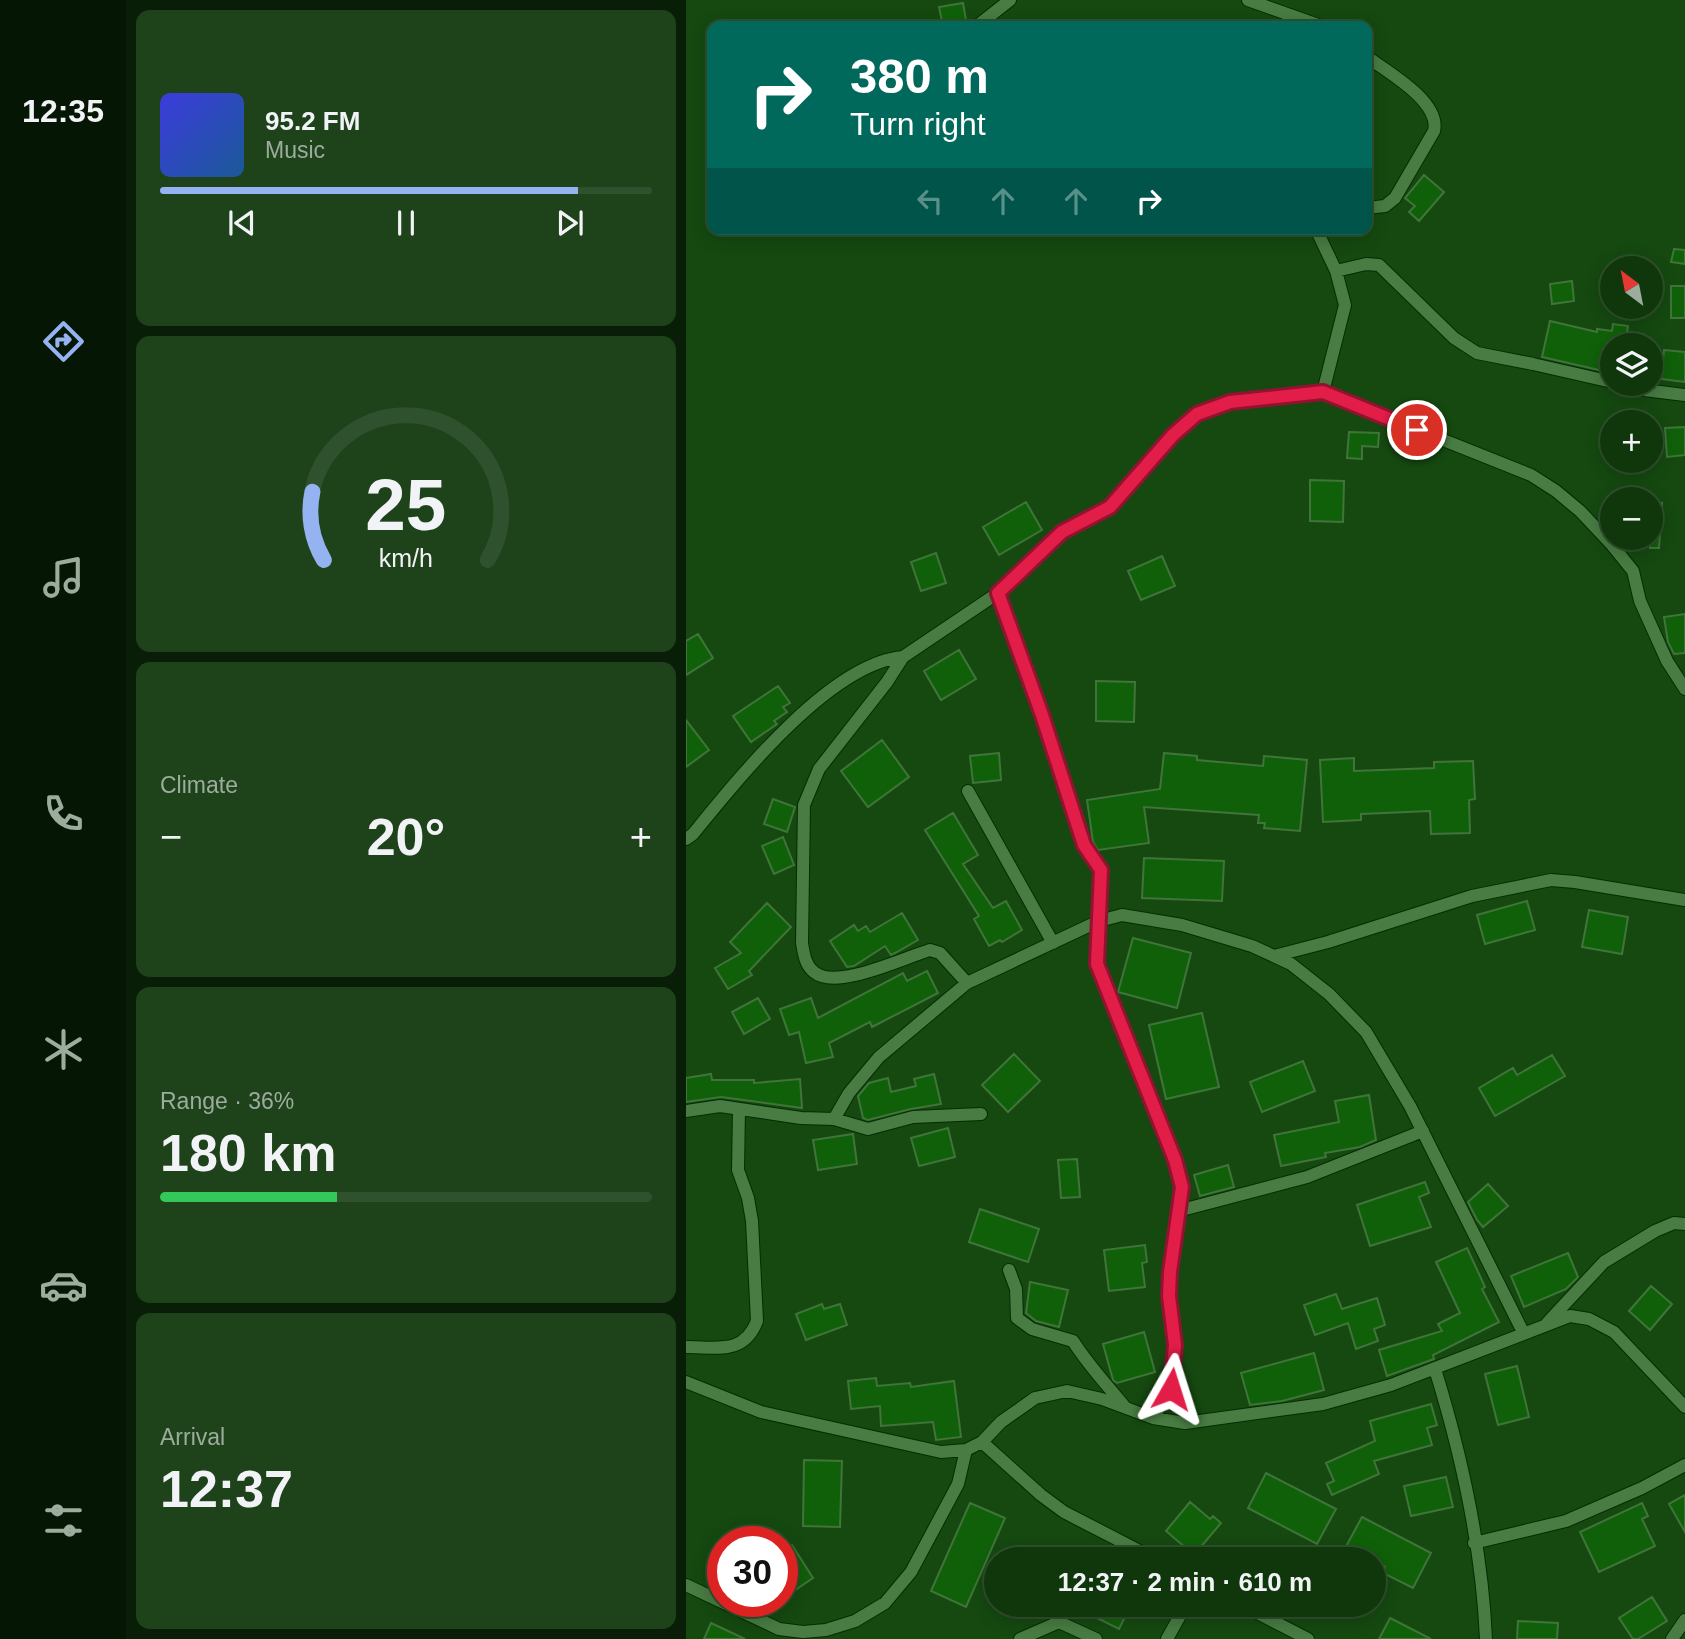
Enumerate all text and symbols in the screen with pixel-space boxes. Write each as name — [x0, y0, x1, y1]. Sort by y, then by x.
icon: right — [735, 49, 826, 140]
text: 380 m — [850, 49, 989, 103]
text: 12:35 — [22, 93, 104, 129]
text: 95.2 FM — [265, 106, 360, 136]
text: Turn right — [850, 106, 986, 142]
text: Music — [265, 137, 325, 163]
icon: left — [911, 182, 949, 220]
icon: ahead — [984, 182, 1022, 220]
icon: ahead — [1057, 182, 1095, 220]
icon: right — [1130, 182, 1168, 220]
icon: previous — [223, 204, 261, 242]
icon: pause — [387, 204, 425, 242]
icon: next — [551, 204, 589, 242]
north arrow — [1600, 256, 1662, 318]
map controls — [1600, 256, 1663, 550]
icon: directions — [39, 317, 88, 366]
button: layers — [1600, 333, 1663, 396]
pin — [1387, 400, 1447, 460]
button: + — [1600, 410, 1663, 473]
icon: arrive — [1398, 411, 1436, 449]
text: 25 — [366, 464, 446, 545]
button: − — [1600, 487, 1663, 550]
text: km/h — [379, 543, 433, 571]
icon: music — [39, 553, 88, 602]
text: Climate — [160, 772, 238, 798]
icon: phone — [39, 789, 88, 838]
text: 20° — [367, 808, 445, 866]
text: − — [160, 816, 182, 858]
text: + — [630, 816, 652, 858]
icon: climate — [39, 1025, 88, 1074]
text: Range · 36% — [160, 1088, 294, 1114]
text: 180 km — [160, 1124, 336, 1182]
icon: car — [39, 1261, 88, 1310]
position arrow — [1134, 1352, 1208, 1426]
text: Arrival — [160, 1424, 225, 1450]
text: 12:37 — [160, 1460, 293, 1518]
icon: filters — [39, 1496, 88, 1545]
speed limit sign: 30 — [707, 1526, 798, 1617]
text: 12:37 · 2 min · 610 m — [1058, 1567, 1312, 1597]

